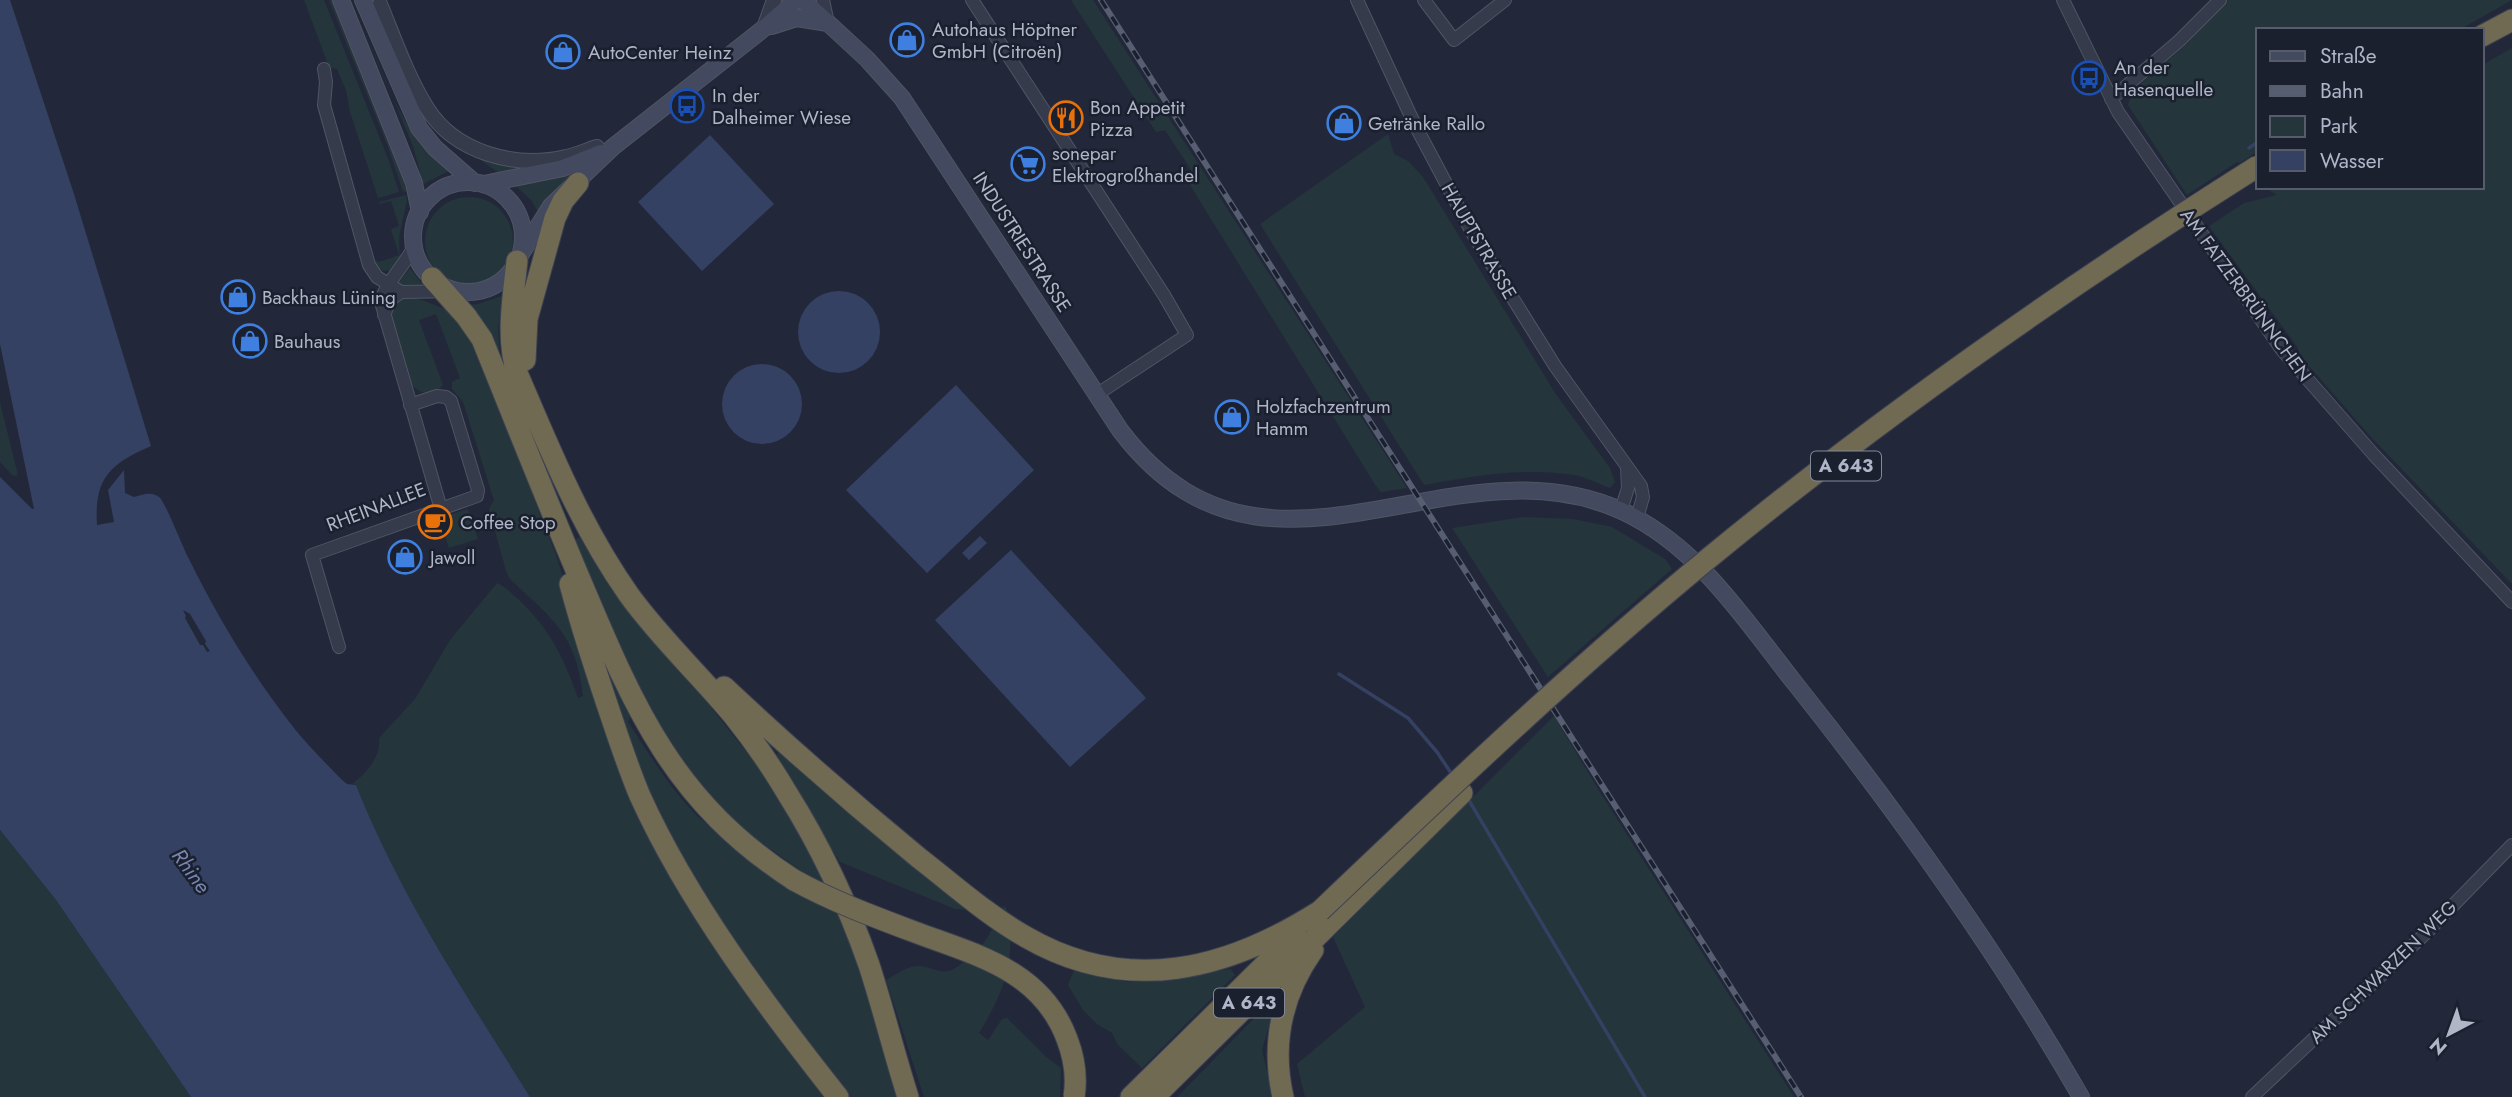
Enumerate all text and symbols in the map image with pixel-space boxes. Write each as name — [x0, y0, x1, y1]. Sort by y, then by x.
place label: Autohaus Höptner GmbH (Citroën) — [932, 16, 1078, 65]
shop icon: Autohaus Höptner GmbH (Citroën) — [888, 21, 926, 59]
legend — [2256, 28, 2484, 189]
shop icon: AutoCenter Heinz — [544, 33, 582, 71]
place label: AutoCenter Heinz — [588, 39, 732, 66]
text: Straße — [2320, 41, 2377, 71]
place label: An der Hasenquelle — [2114, 54, 2213, 103]
bus stop icon: An der Hasenquelle — [2070, 59, 2108, 97]
text: Bahn — [2320, 76, 2364, 106]
place label: In der Dalheimer Wiese — [712, 82, 851, 131]
bus stop icon: In der Dalheimer Wiese — [668, 87, 706, 125]
place label: Bon Appetit Pizza — [1090, 94, 1185, 143]
restaurant icon: Bon Appetit Pizza — [1047, 99, 1085, 137]
shop icon: Getränke Rallo — [1325, 104, 1363, 142]
place label: Getränke Rallo — [1368, 110, 1485, 137]
text: Park — [2320, 111, 2358, 141]
place label: sonepar Elektrogroßhandel — [1052, 140, 1198, 189]
supermarket icon: sonepar Elektrogroßhandel — [1009, 145, 1047, 183]
text: Wasser — [2320, 146, 2385, 176]
street label: INDUSTRIESTRASSE — [966, 166, 1078, 318]
street label: HAUPTSTRASSE — [1435, 178, 1523, 304]
street label: AM FATZERBRÜNNCHEN — [2174, 203, 2318, 387]
shop icon: Backhaus Lüning — [219, 278, 257, 316]
place label: Backhaus Lüning — [262, 284, 396, 311]
shop icon: Bauhaus — [231, 322, 269, 360]
place label: Bauhaus — [274, 328, 341, 355]
place label: Holzfachzentrum Hamm — [1256, 393, 1391, 442]
shop icon: Holzfachzentrum Hamm — [1213, 398, 1251, 436]
road number: A 643 — [1811, 452, 1881, 480]
street label: RHEINALLEE — [322, 476, 430, 538]
cafe icon: Coffee Stop — [416, 503, 454, 541]
place label: Coffee Stop — [460, 509, 556, 536]
shop icon: Jawoll — [386, 538, 424, 576]
place label: Jawoll — [427, 544, 475, 571]
water label: Rhine — [165, 843, 218, 900]
street label: AM SCHWARZEN WEG — [2305, 896, 2461, 1048]
road number: A 643 — [1214, 988, 1284, 1018]
north arrow — [2414, 999, 2484, 1069]

